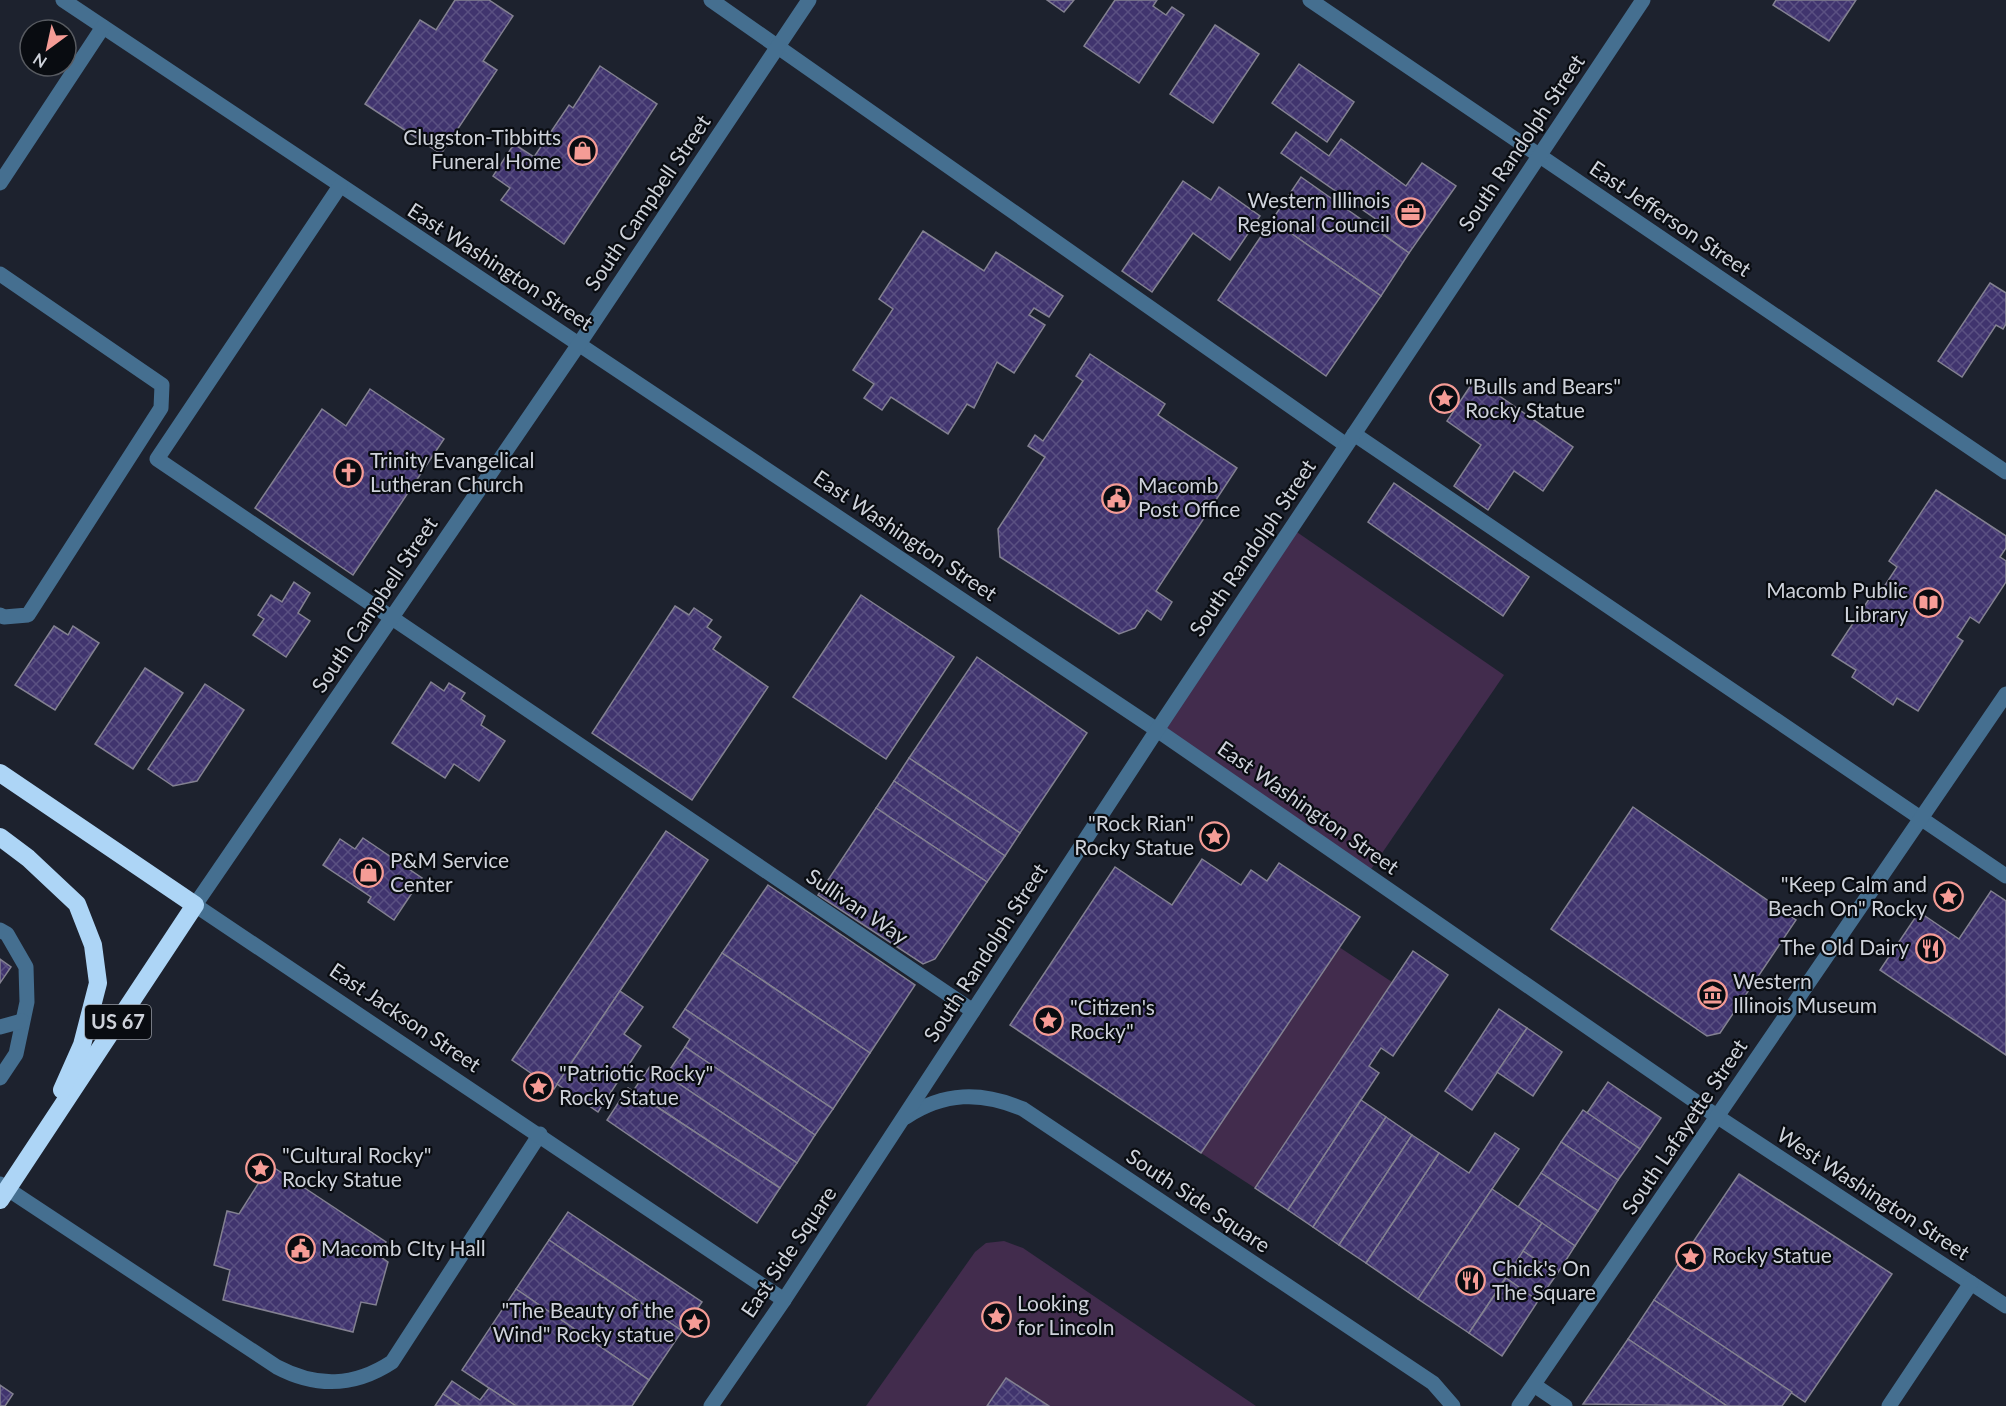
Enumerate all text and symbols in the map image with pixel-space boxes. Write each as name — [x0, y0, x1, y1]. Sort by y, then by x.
north arrow — [18, 18, 78, 78]
street label: South Randolph Street — [1452, 49, 1589, 235]
text: N — [29, 50, 50, 72]
street label: South Campbell Street — [579, 109, 715, 295]
place label: Clugston-Tibbitts Funeral Home — [403, 124, 561, 173]
shop icon: Clugston-Tibbitts Funeral Home — [566, 134, 598, 166]
street label: East Jefferson Street — [1586, 155, 1757, 281]
place label: Western Illinois Regional Council — [1237, 187, 1390, 236]
street label: East Washington Street — [404, 197, 598, 335]
office icon: Western Illinois Regional Council — [1395, 197, 1427, 229]
place label: "Bulls and Bears" Rocky Statue — [1465, 373, 1621, 422]
place icon: "Bulls and Bears" Rocky Statue — [1428, 383, 1460, 415]
place label: Trinity Evangelical Lutheran Church — [370, 447, 534, 496]
street label: South Randolph Street — [1183, 454, 1320, 640]
church icon: Trinity Evangelical Lutheran Church — [333, 457, 365, 489]
street label: East Washington Street — [810, 464, 1003, 606]
place label: Macomb Post Office — [1138, 472, 1240, 521]
public building icon: Macomb Post Office — [1101, 482, 1133, 514]
street label: South Campbell Street — [306, 511, 442, 697]
place label: Macomb Public Library — [1766, 577, 1908, 626]
library icon: Macomb Public Library — [1913, 587, 1945, 619]
street label: East Washington Street — [1213, 735, 1405, 879]
place label: "Rock Rian" Rocky Statue — [1074, 810, 1194, 859]
place icon: "Rock Rian" Rocky Statue — [1199, 820, 1231, 852]
place label: P&M Service Center — [390, 847, 509, 896]
shop icon: P&M Service Center — [353, 857, 385, 889]
street label: South Randolph Street — [918, 858, 1052, 1046]
street label: Sullivan Way — [802, 863, 914, 949]
place label: "Keep Calm and Beach On" Rocky — [1768, 871, 1927, 920]
place icon: "Keep Calm and Beach On" Rocky — [1932, 881, 1964, 913]
restaurant icon: The Old Dairy — [1914, 932, 1946, 964]
place label: The Old Dairy — [1780, 934, 1909, 959]
street label: East Jackson Street — [326, 957, 486, 1077]
place label: Western Illinois Museum — [1733, 968, 1877, 1017]
museum icon: Western Illinois Museum — [1696, 978, 1728, 1010]
place label: "Citizen's Rocky" — [1070, 994, 1155, 1043]
place icon: "Citizen's Rocky" — [1033, 1004, 1065, 1036]
road number: US 67 — [85, 1005, 151, 1039]
street label: South Lafayette Street — [1616, 1034, 1752, 1218]
place label: "Patriotic Rocky" Rocky Statue — [559, 1060, 713, 1109]
place icon: "Patriotic Rocky" Rocky Statue — [522, 1070, 554, 1102]
street label: West Washington Street — [1773, 1121, 1975, 1265]
place label: "Cultural Rocky" Rocky Statue — [282, 1142, 431, 1191]
street label: South Side Square — [1122, 1143, 1275, 1257]
place icon: "Cultural Rocky" Rocky Statue — [245, 1152, 277, 1184]
street label: East Side Square — [735, 1181, 841, 1321]
public building icon: Macomb CIty Hall — [284, 1233, 316, 1265]
place label: Macomb CIty Hall — [321, 1235, 486, 1260]
place icon: Rocky Statue — [1675, 1240, 1707, 1272]
place label: Rocky Statue — [1712, 1242, 1832, 1267]
place label: Chick's On The Square — [1492, 1255, 1596, 1304]
restaurant icon: Chick's On The Square — [1455, 1265, 1487, 1297]
place label: Looking for Lincoln — [1017, 1290, 1114, 1339]
place label: "The Beauty of the Wind" Rocky statue — [493, 1297, 674, 1346]
place icon: Looking for Lincoln — [980, 1300, 1012, 1332]
place icon: "The Beauty of the Wind" Rocky statue — [679, 1307, 711, 1339]

